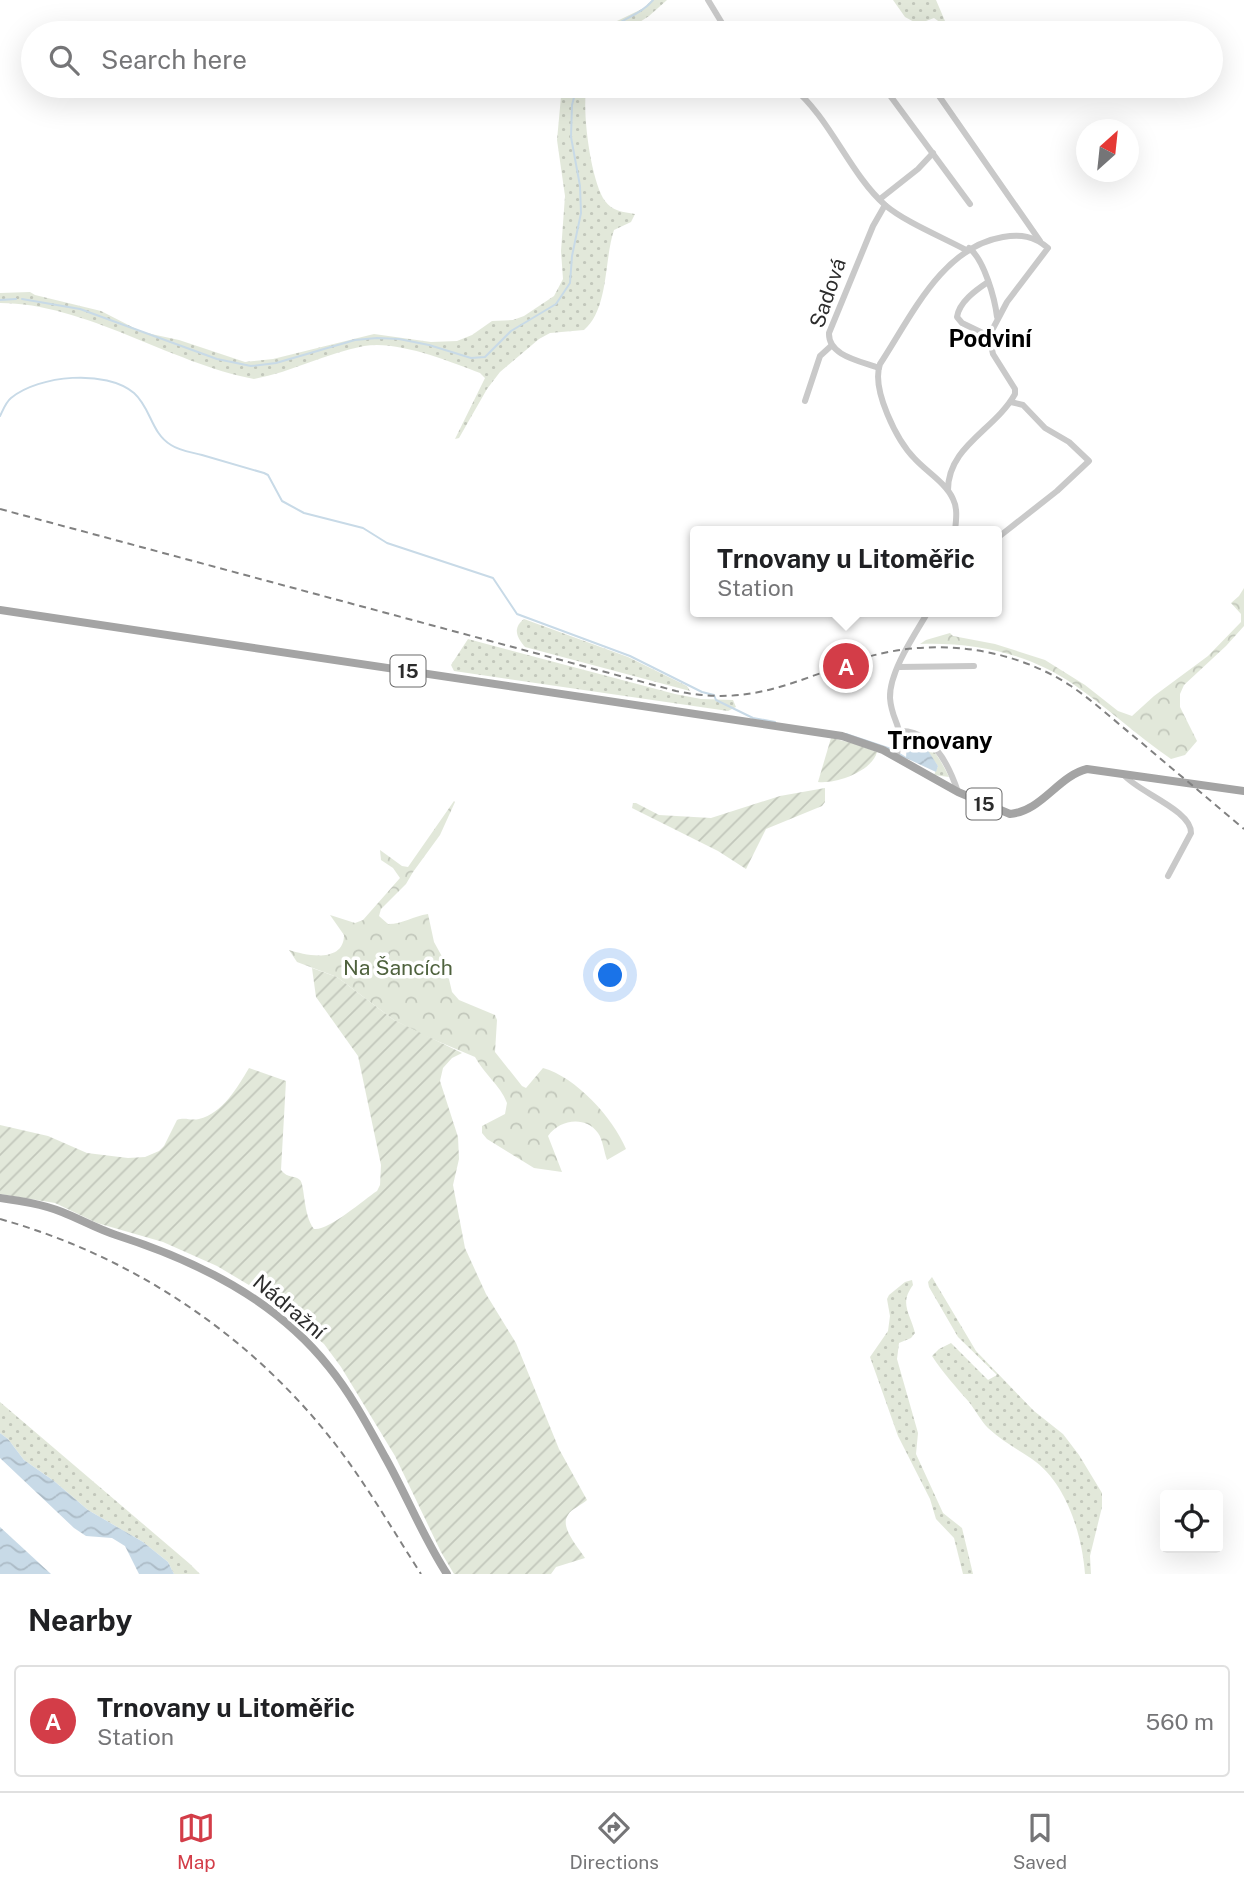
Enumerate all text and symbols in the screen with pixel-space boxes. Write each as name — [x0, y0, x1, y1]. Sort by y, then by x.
search box — [21, 21, 1223, 98]
icon: search — [45, 41, 83, 79]
text: Search here — [101, 44, 247, 75]
north arrow — [1076, 119, 1139, 182]
street label: Sadová — [804, 255, 851, 331]
district label: Podviní — [948, 324, 1032, 352]
popup — [690, 526, 1002, 617]
text: Trnovany u Litoměřic — [717, 543, 975, 574]
text: Station — [717, 574, 794, 601]
pin: A — [823, 640, 869, 692]
road number: 15 — [390, 656, 426, 686]
district label: Trnovany — [888, 726, 993, 754]
road number: 15 — [967, 789, 1002, 820]
park label: Na Šancích — [343, 955, 453, 980]
your location — [593, 958, 627, 992]
street label: Nádražní — [248, 1269, 331, 1345]
map controls — [1160, 1490, 1223, 1553]
button: locate — [1160, 1490, 1223, 1553]
text: Nearby — [28, 1602, 132, 1638]
text: Trnovany u Litoměřic — [97, 1692, 355, 1723]
text: A — [45, 1708, 61, 1735]
text: 560 m — [1146, 1708, 1214, 1735]
text: Station — [97, 1723, 174, 1750]
tab: Map — [177, 1809, 216, 1873]
tab: Directions — [570, 1809, 659, 1873]
tab: Saved — [1013, 1809, 1067, 1873]

